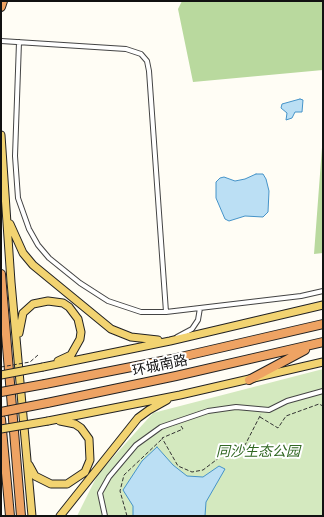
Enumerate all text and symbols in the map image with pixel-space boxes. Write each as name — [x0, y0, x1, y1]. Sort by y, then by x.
street label: 环城南路 — [131, 352, 189, 380]
park label: 同沙生态公园 — [216, 444, 300, 460]

